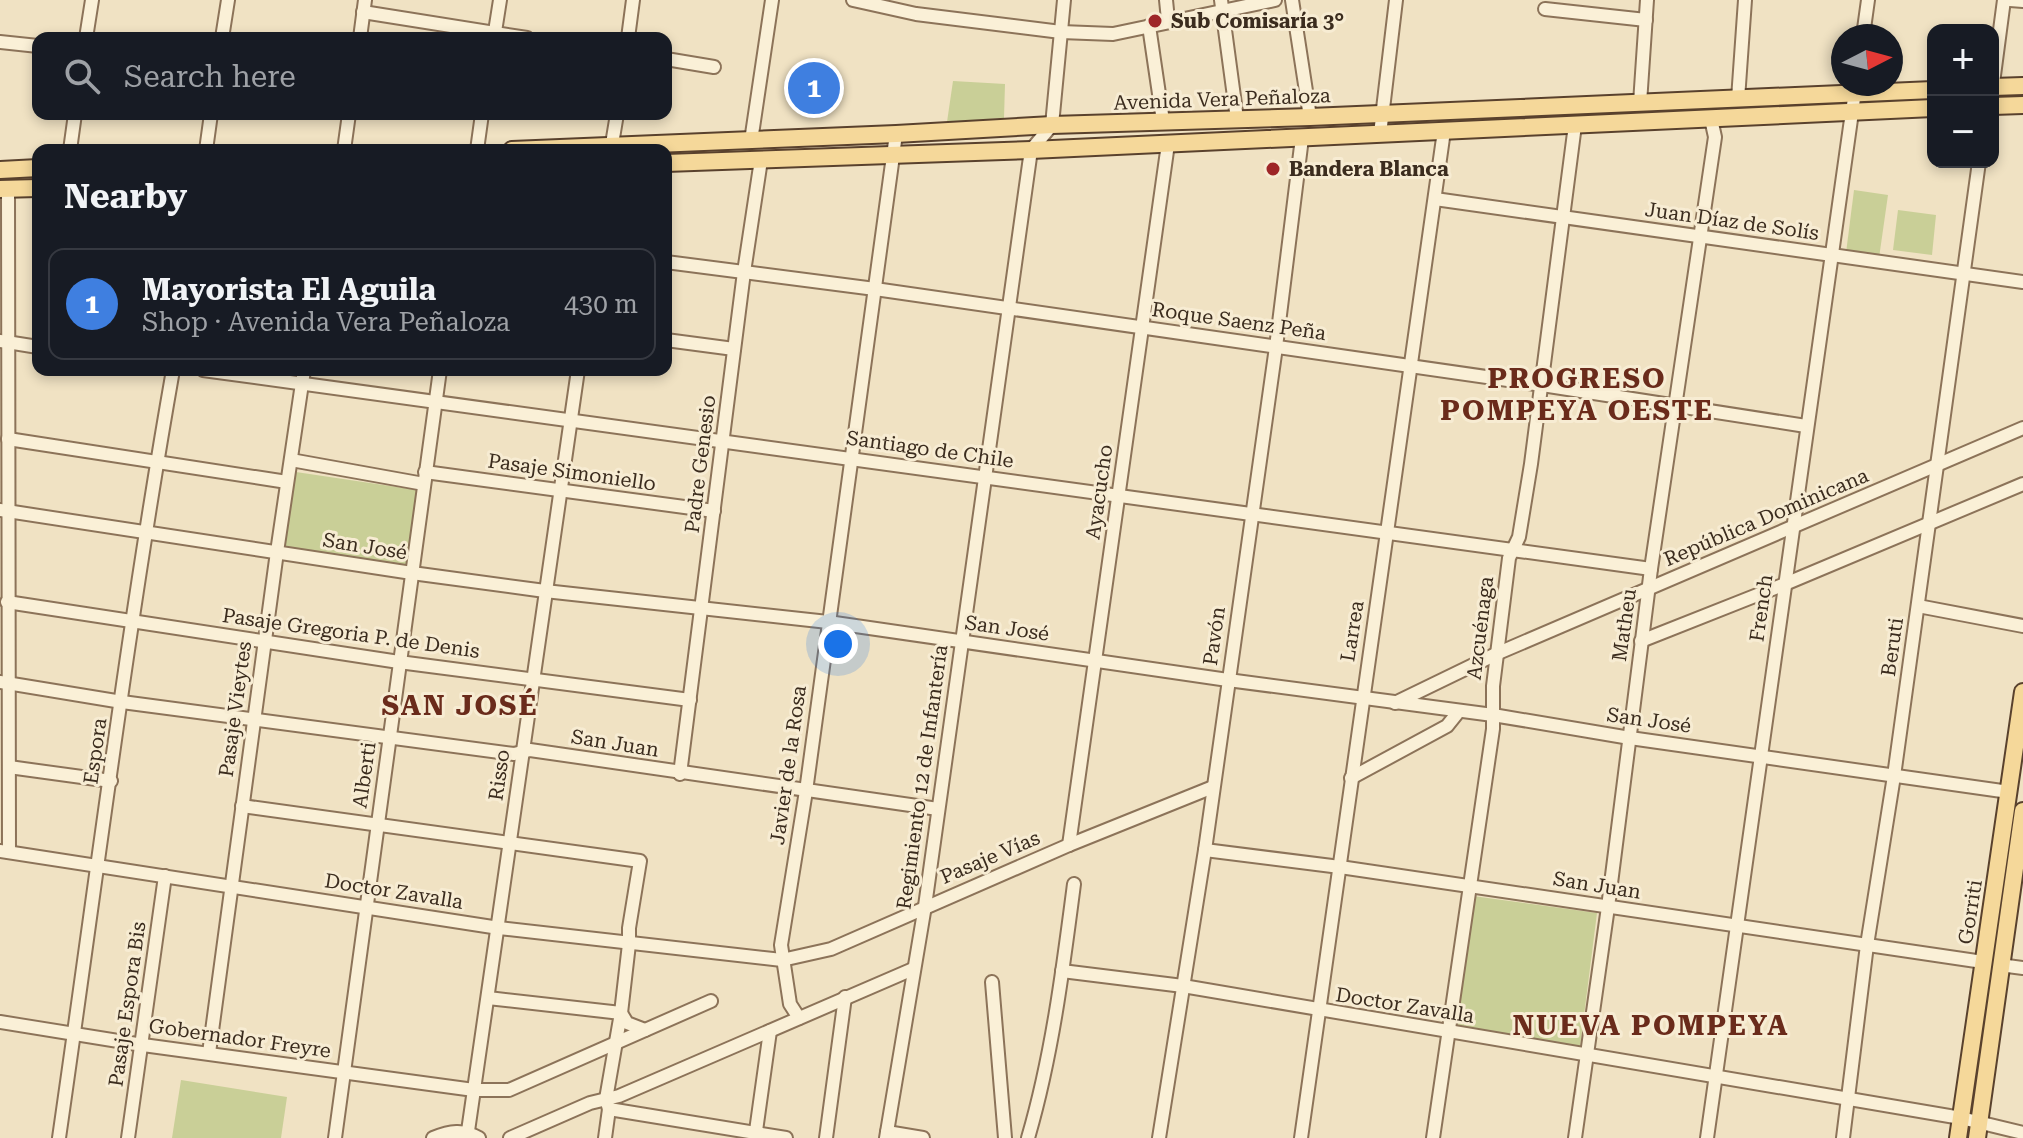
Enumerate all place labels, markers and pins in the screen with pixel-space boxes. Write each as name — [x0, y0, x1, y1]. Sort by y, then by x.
place label: Sub Comisaría 3° — [1171, 9, 1344, 33]
marker: Sub Comisaría 3° — [1146, 12, 1164, 30]
pin: 1 — [788, 58, 840, 118]
place label: Bandera Blanca — [1289, 157, 1449, 181]
marker: Bandera Blanca — [1264, 160, 1282, 178]

